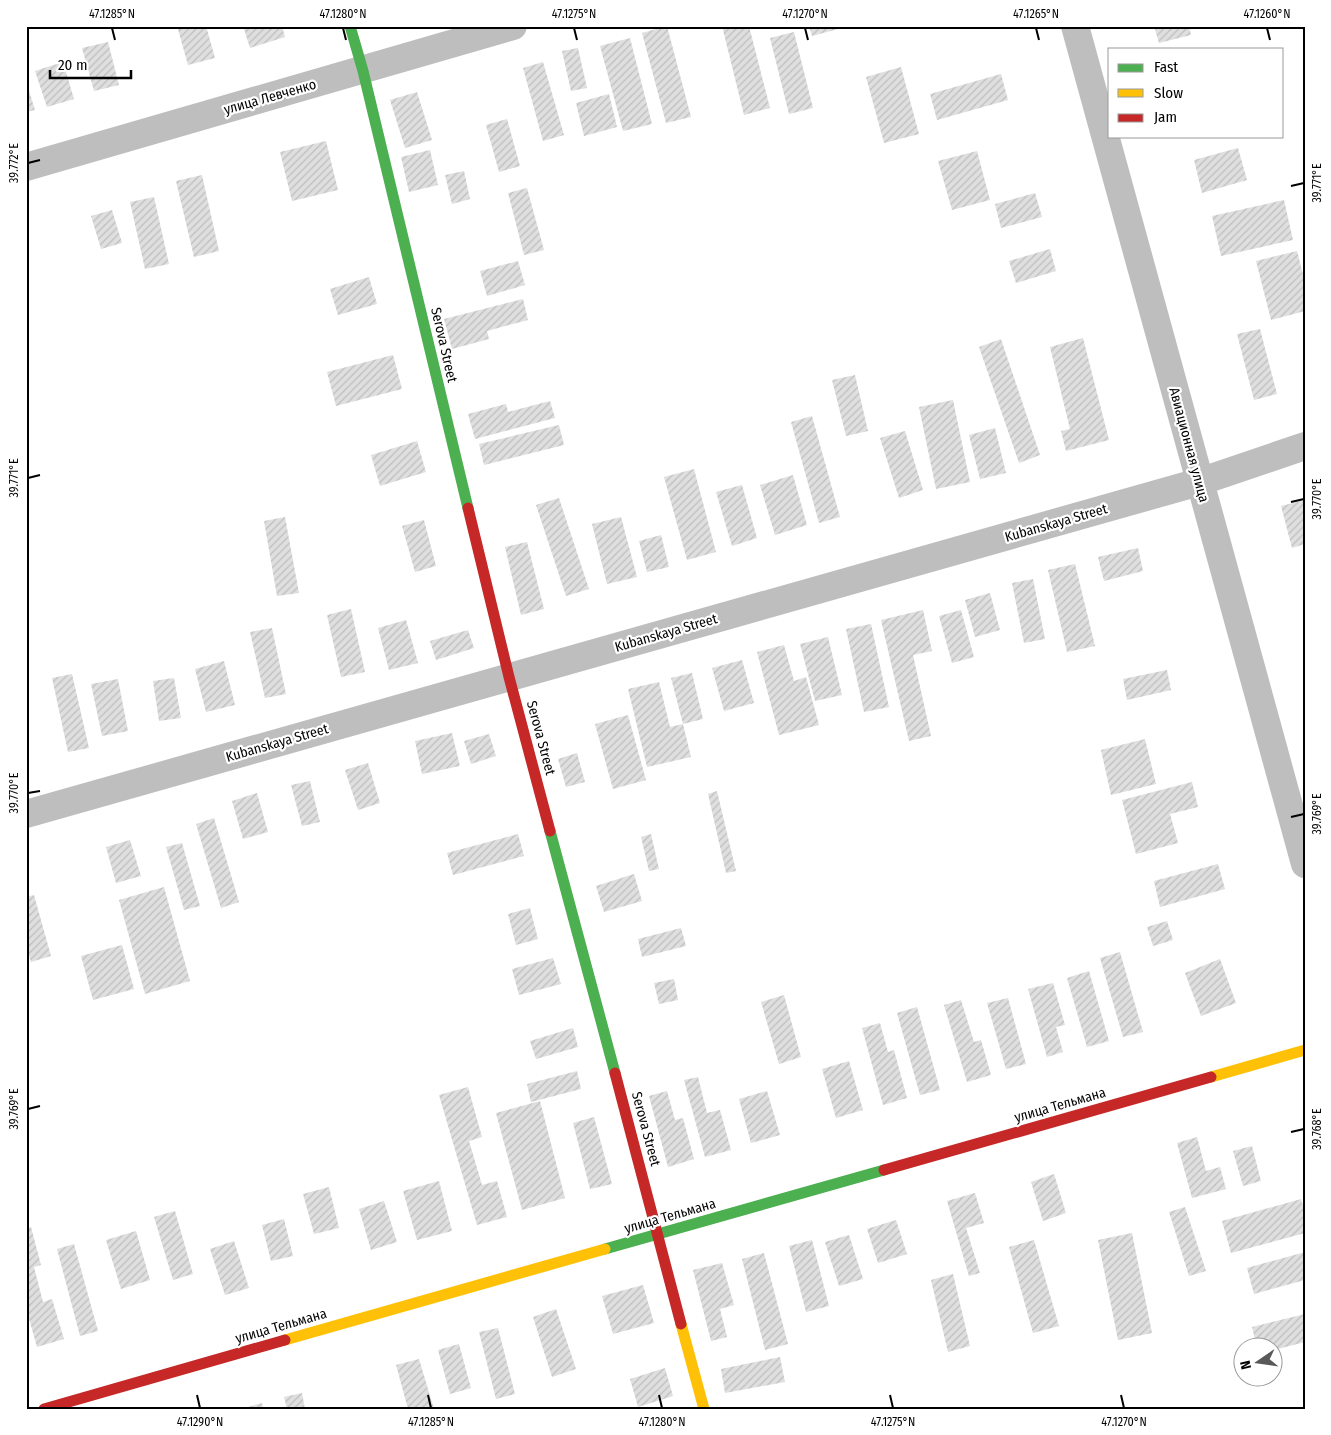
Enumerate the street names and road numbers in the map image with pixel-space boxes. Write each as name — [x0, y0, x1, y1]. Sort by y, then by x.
street label: улица Левченко — [222, 76, 318, 118]
street label: Serova Street — [427, 306, 461, 384]
street label: Авиационная улица — [1165, 386, 1213, 504]
street label: Kubanskaya Street — [1003, 500, 1110, 546]
street label: Kubanskaya Street — [613, 610, 720, 656]
street label: Serova Street — [523, 699, 559, 777]
street label: Kubanskaya Street — [224, 720, 331, 766]
street label: улица Тельмана — [1012, 1084, 1108, 1126]
street label: Serova Street — [628, 1090, 664, 1168]
street label: улица Тельмана — [622, 1195, 718, 1237]
street label: улица Тельмана — [233, 1305, 329, 1347]

